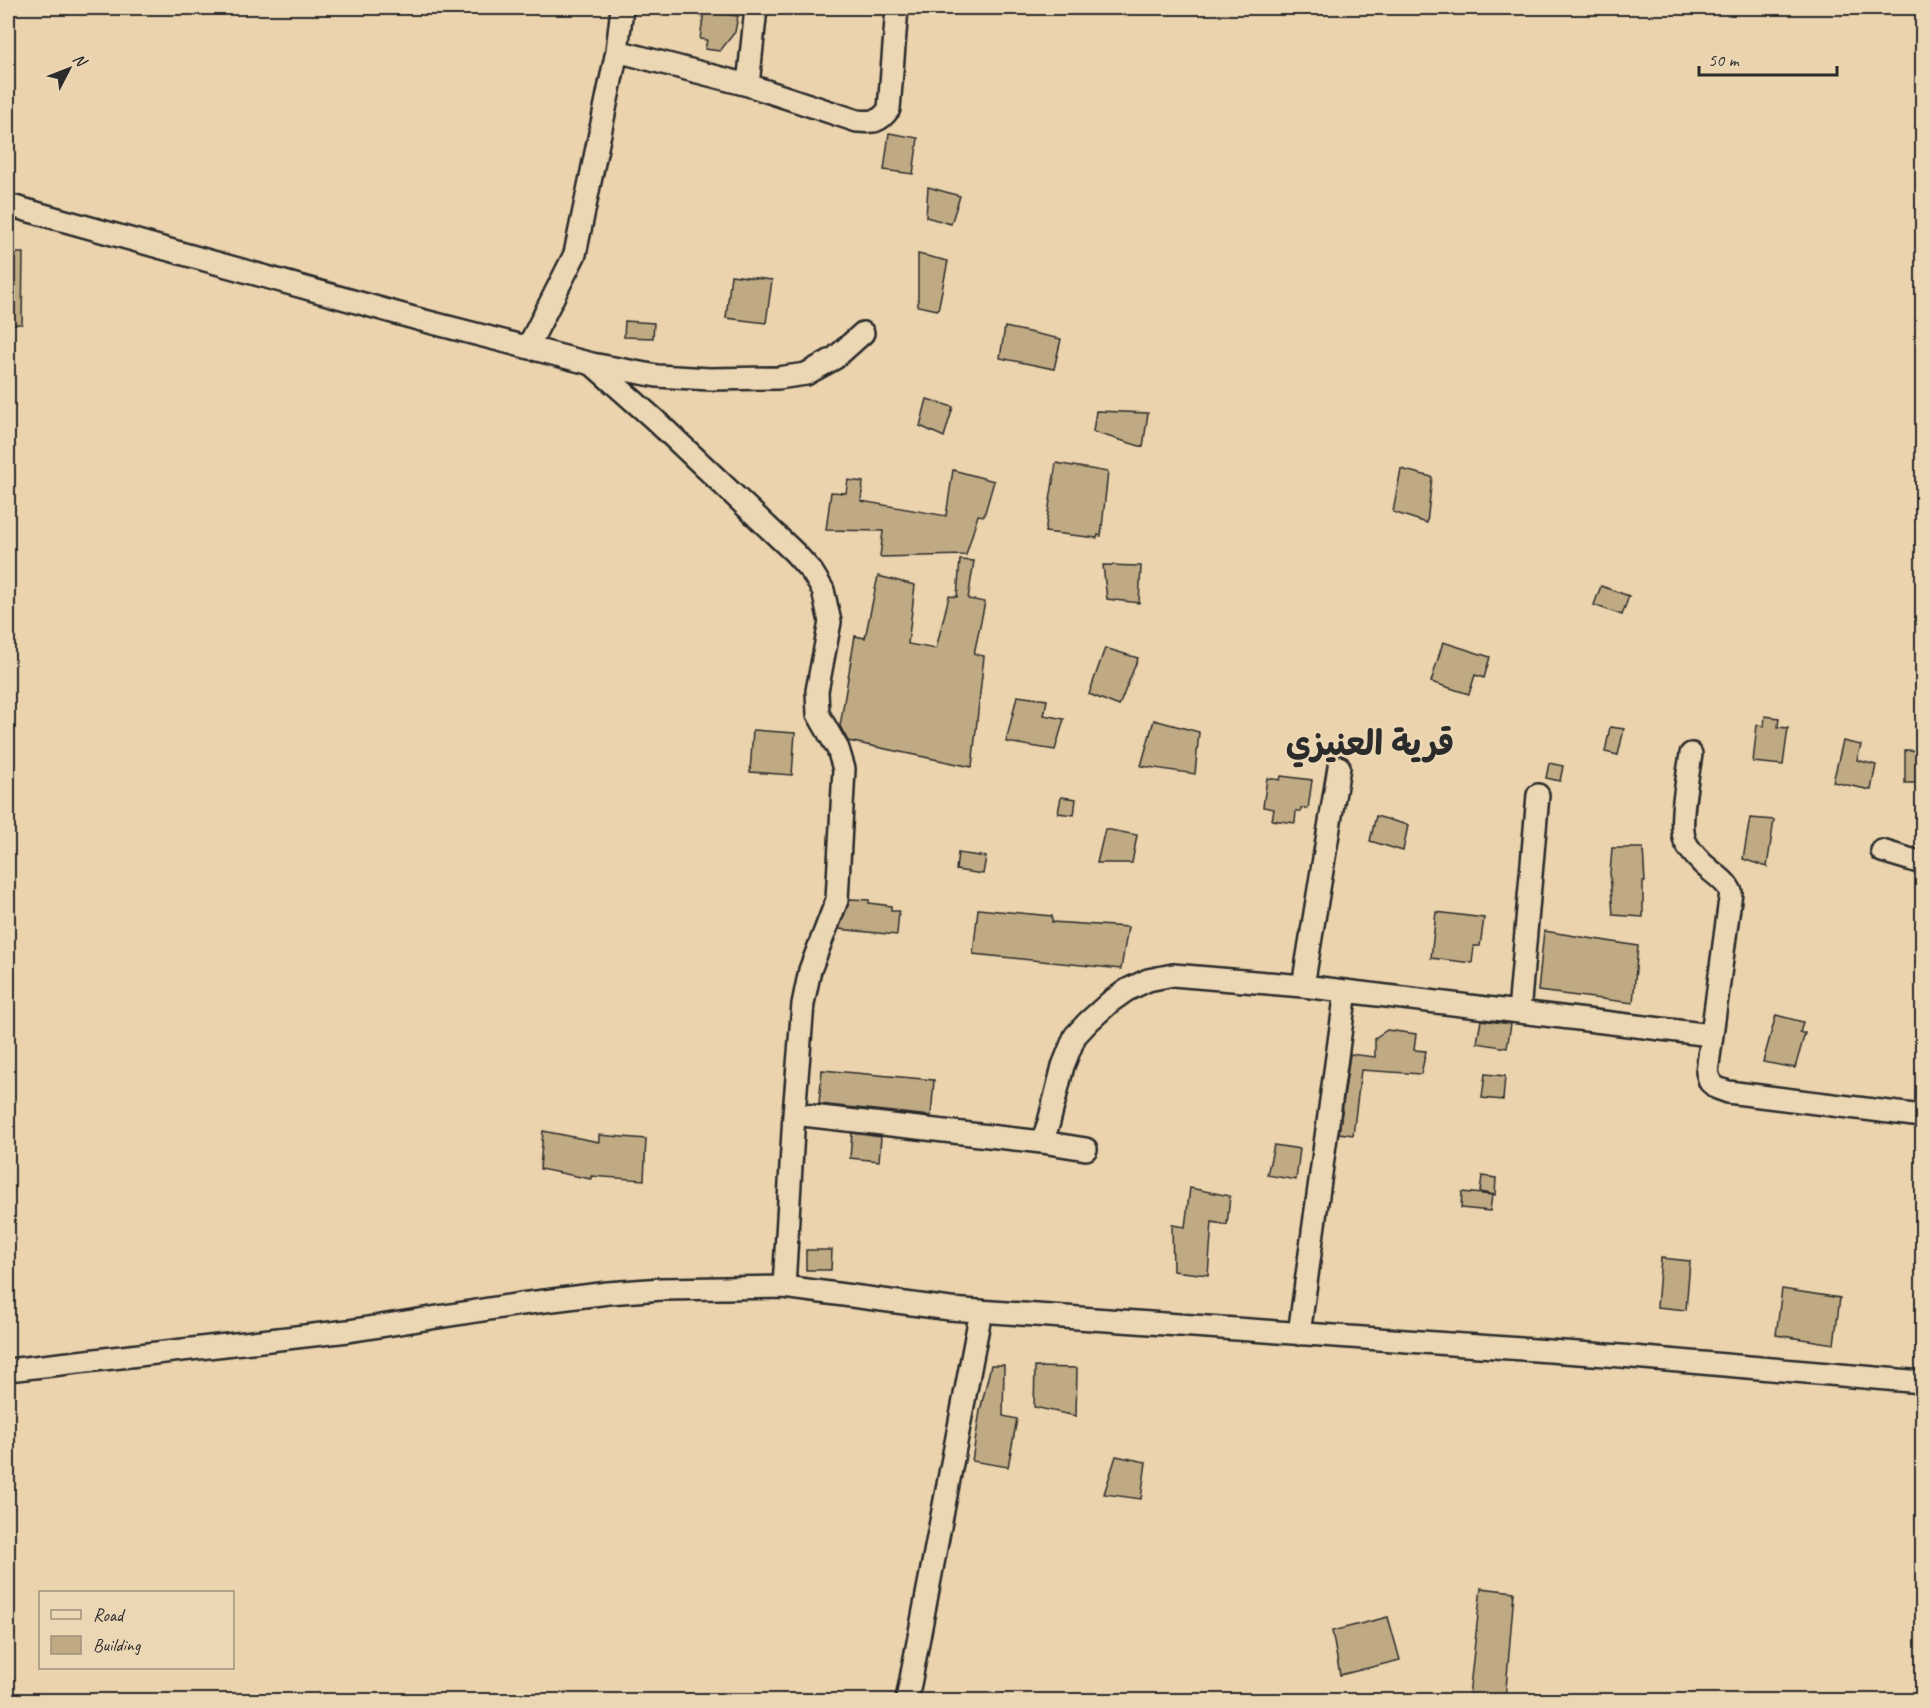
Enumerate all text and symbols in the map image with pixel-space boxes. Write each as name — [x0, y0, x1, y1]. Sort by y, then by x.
north arrow — [39, 39, 99, 99]
scale bar — [1699, 39, 1837, 77]
text: N — [69, 49, 92, 72]
text: 50 m — [1708, 49, 1741, 71]
district label: قرية العنيزي — [1286, 722, 1454, 768]
legend — [39, 1591, 234, 1669]
text: Road — [93, 1604, 126, 1626]
text: Building — [93, 1634, 142, 1656]

